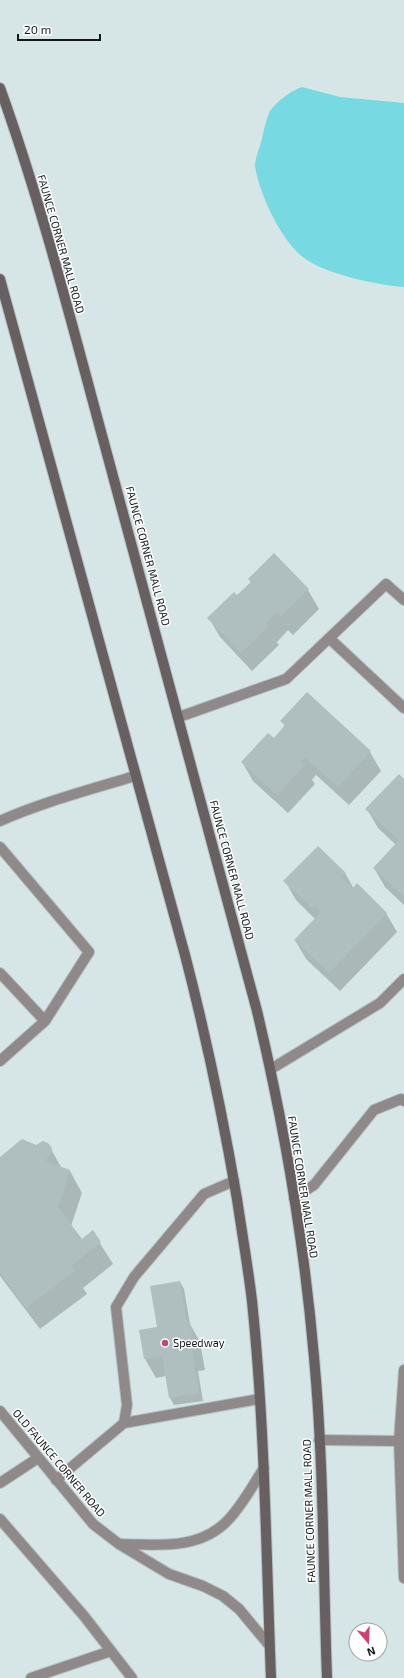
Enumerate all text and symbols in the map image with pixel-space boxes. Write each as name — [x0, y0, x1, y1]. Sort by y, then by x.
scale bar — [18, 16, 100, 42]
text: 20 m — [24, 22, 51, 36]
street label: FAUNCE CORNER MALL ROAD — [35, 173, 88, 315]
street label: FAUNCE CORNER MALL ROAD — [124, 485, 173, 627]
street label: FAUNCE CORNER MALL ROAD — [208, 799, 257, 941]
street label: FAUNCE CORNER MALL ROAD — [286, 1115, 321, 1259]
place label: Speedway — [173, 1336, 225, 1349]
marker: Speedway — [160, 1338, 170, 1348]
street label: OLD FAUNCE CORNER ROAD — [11, 1406, 108, 1519]
street label: FAUNCE CORNER MALL ROAD — [299, 1439, 318, 1583]
north arrow — [348, 1622, 388, 1662]
text: N — [365, 1644, 377, 1659]

